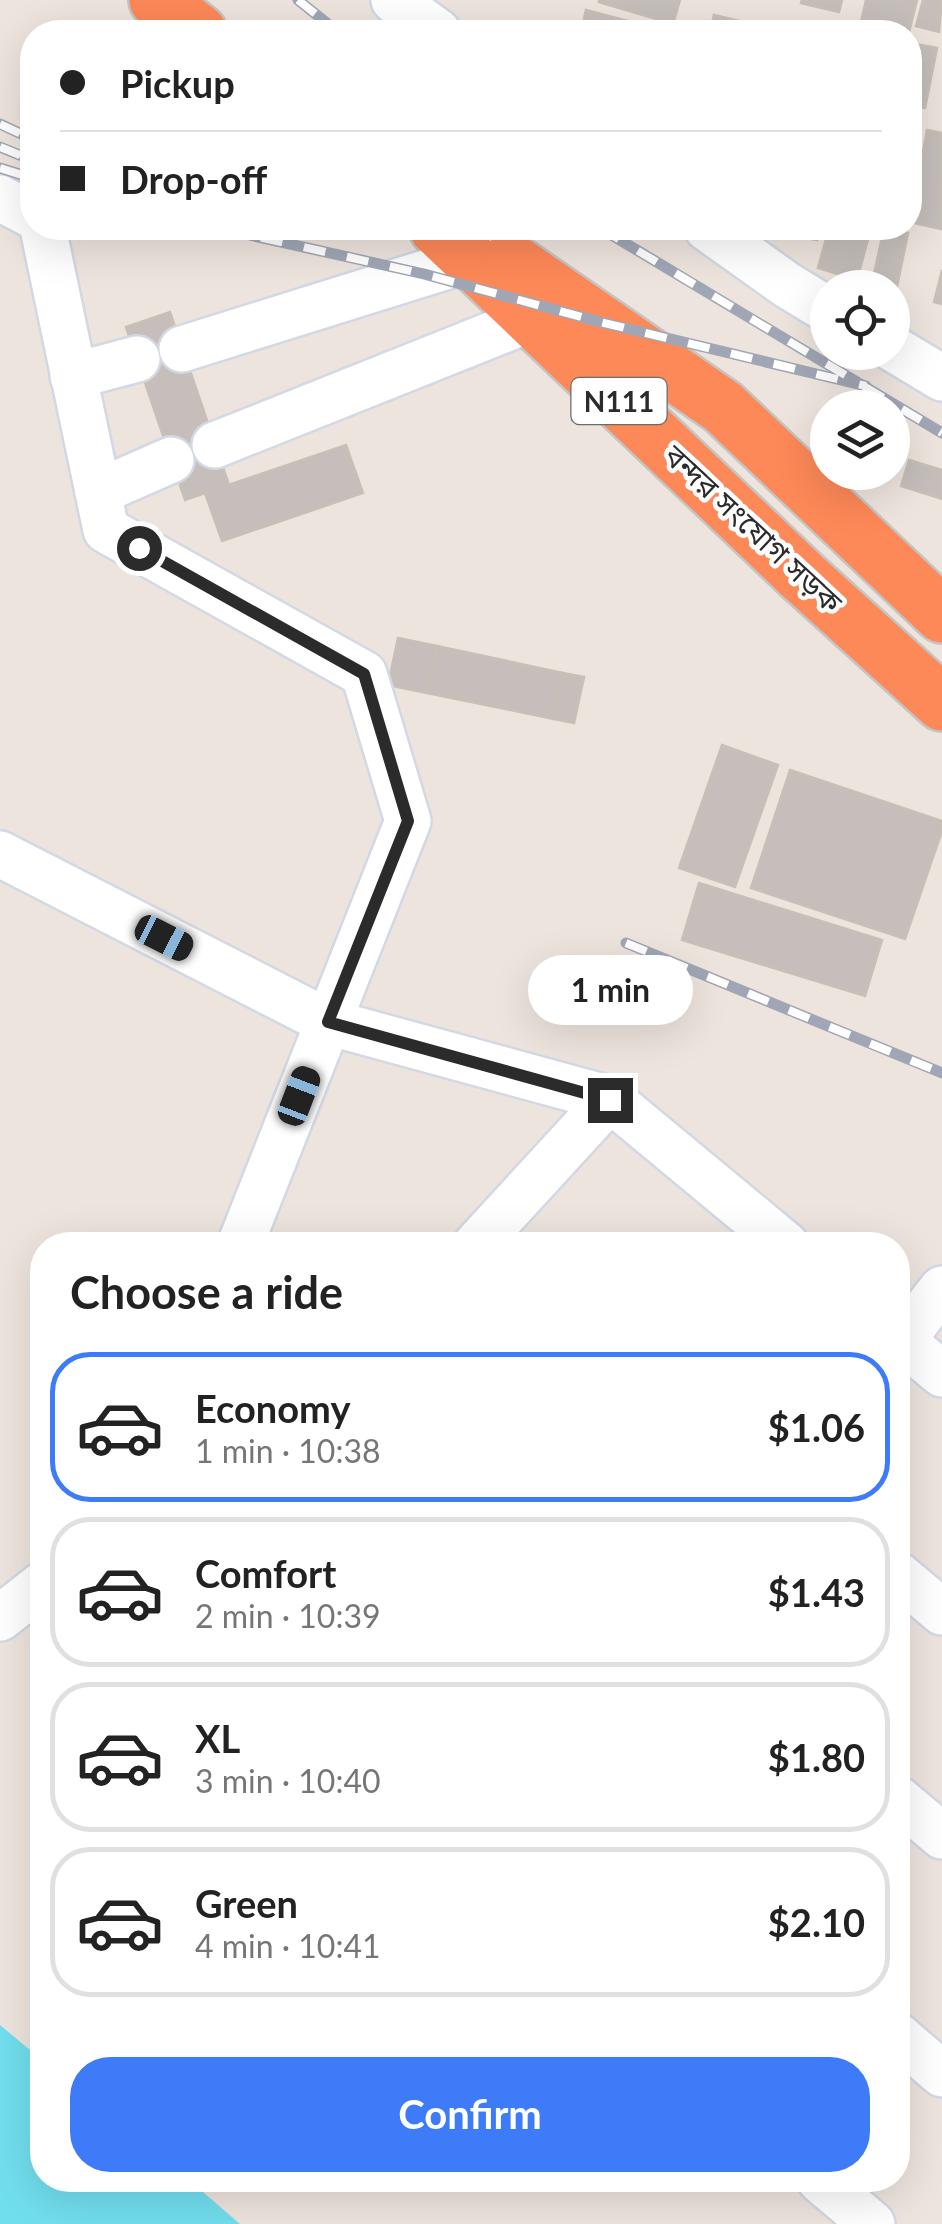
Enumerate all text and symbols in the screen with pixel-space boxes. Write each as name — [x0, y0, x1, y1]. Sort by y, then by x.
text: Pickup — [120, 60, 235, 106]
text: Drop-off — [120, 156, 267, 202]
map controls — [810, 270, 910, 490]
button: locate — [810, 270, 910, 370]
road number: N111 — [572, 378, 666, 424]
button: layers — [810, 390, 910, 490]
street label: বন্দর সংযোগ সড়ক — [657, 436, 851, 620]
route start — [117, 526, 162, 571]
car — [130, 911, 198, 965]
callout: 1 min — [528, 955, 692, 1025]
text: 1 min — [571, 970, 650, 1009]
car — [274, 1063, 324, 1129]
route end — [588, 1078, 633, 1123]
text: Choose a ride — [70, 1265, 343, 1319]
icon: car — [75, 1382, 165, 1472]
text: Economy — [195, 1385, 350, 1431]
text: $1.06 — [768, 1404, 865, 1450]
text: 1 min · 10:38 — [195, 1431, 381, 1470]
icon: car — [75, 1547, 165, 1637]
text: Comfort — [195, 1550, 336, 1596]
text: $1.43 — [768, 1569, 865, 1615]
text: 2 min · 10:39 — [195, 1596, 381, 1635]
icon: car — [75, 1712, 165, 1802]
text: XL — [195, 1715, 240, 1761]
text: $1.80 — [768, 1734, 865, 1780]
text: 3 min · 10:40 — [195, 1761, 381, 1800]
icon: car — [75, 1877, 165, 1967]
text: Green — [195, 1880, 298, 1926]
text: $2.10 — [768, 1899, 865, 1945]
text: 4 min · 10:41 — [195, 1926, 381, 1965]
button: Confirm — [70, 2057, 870, 2172]

